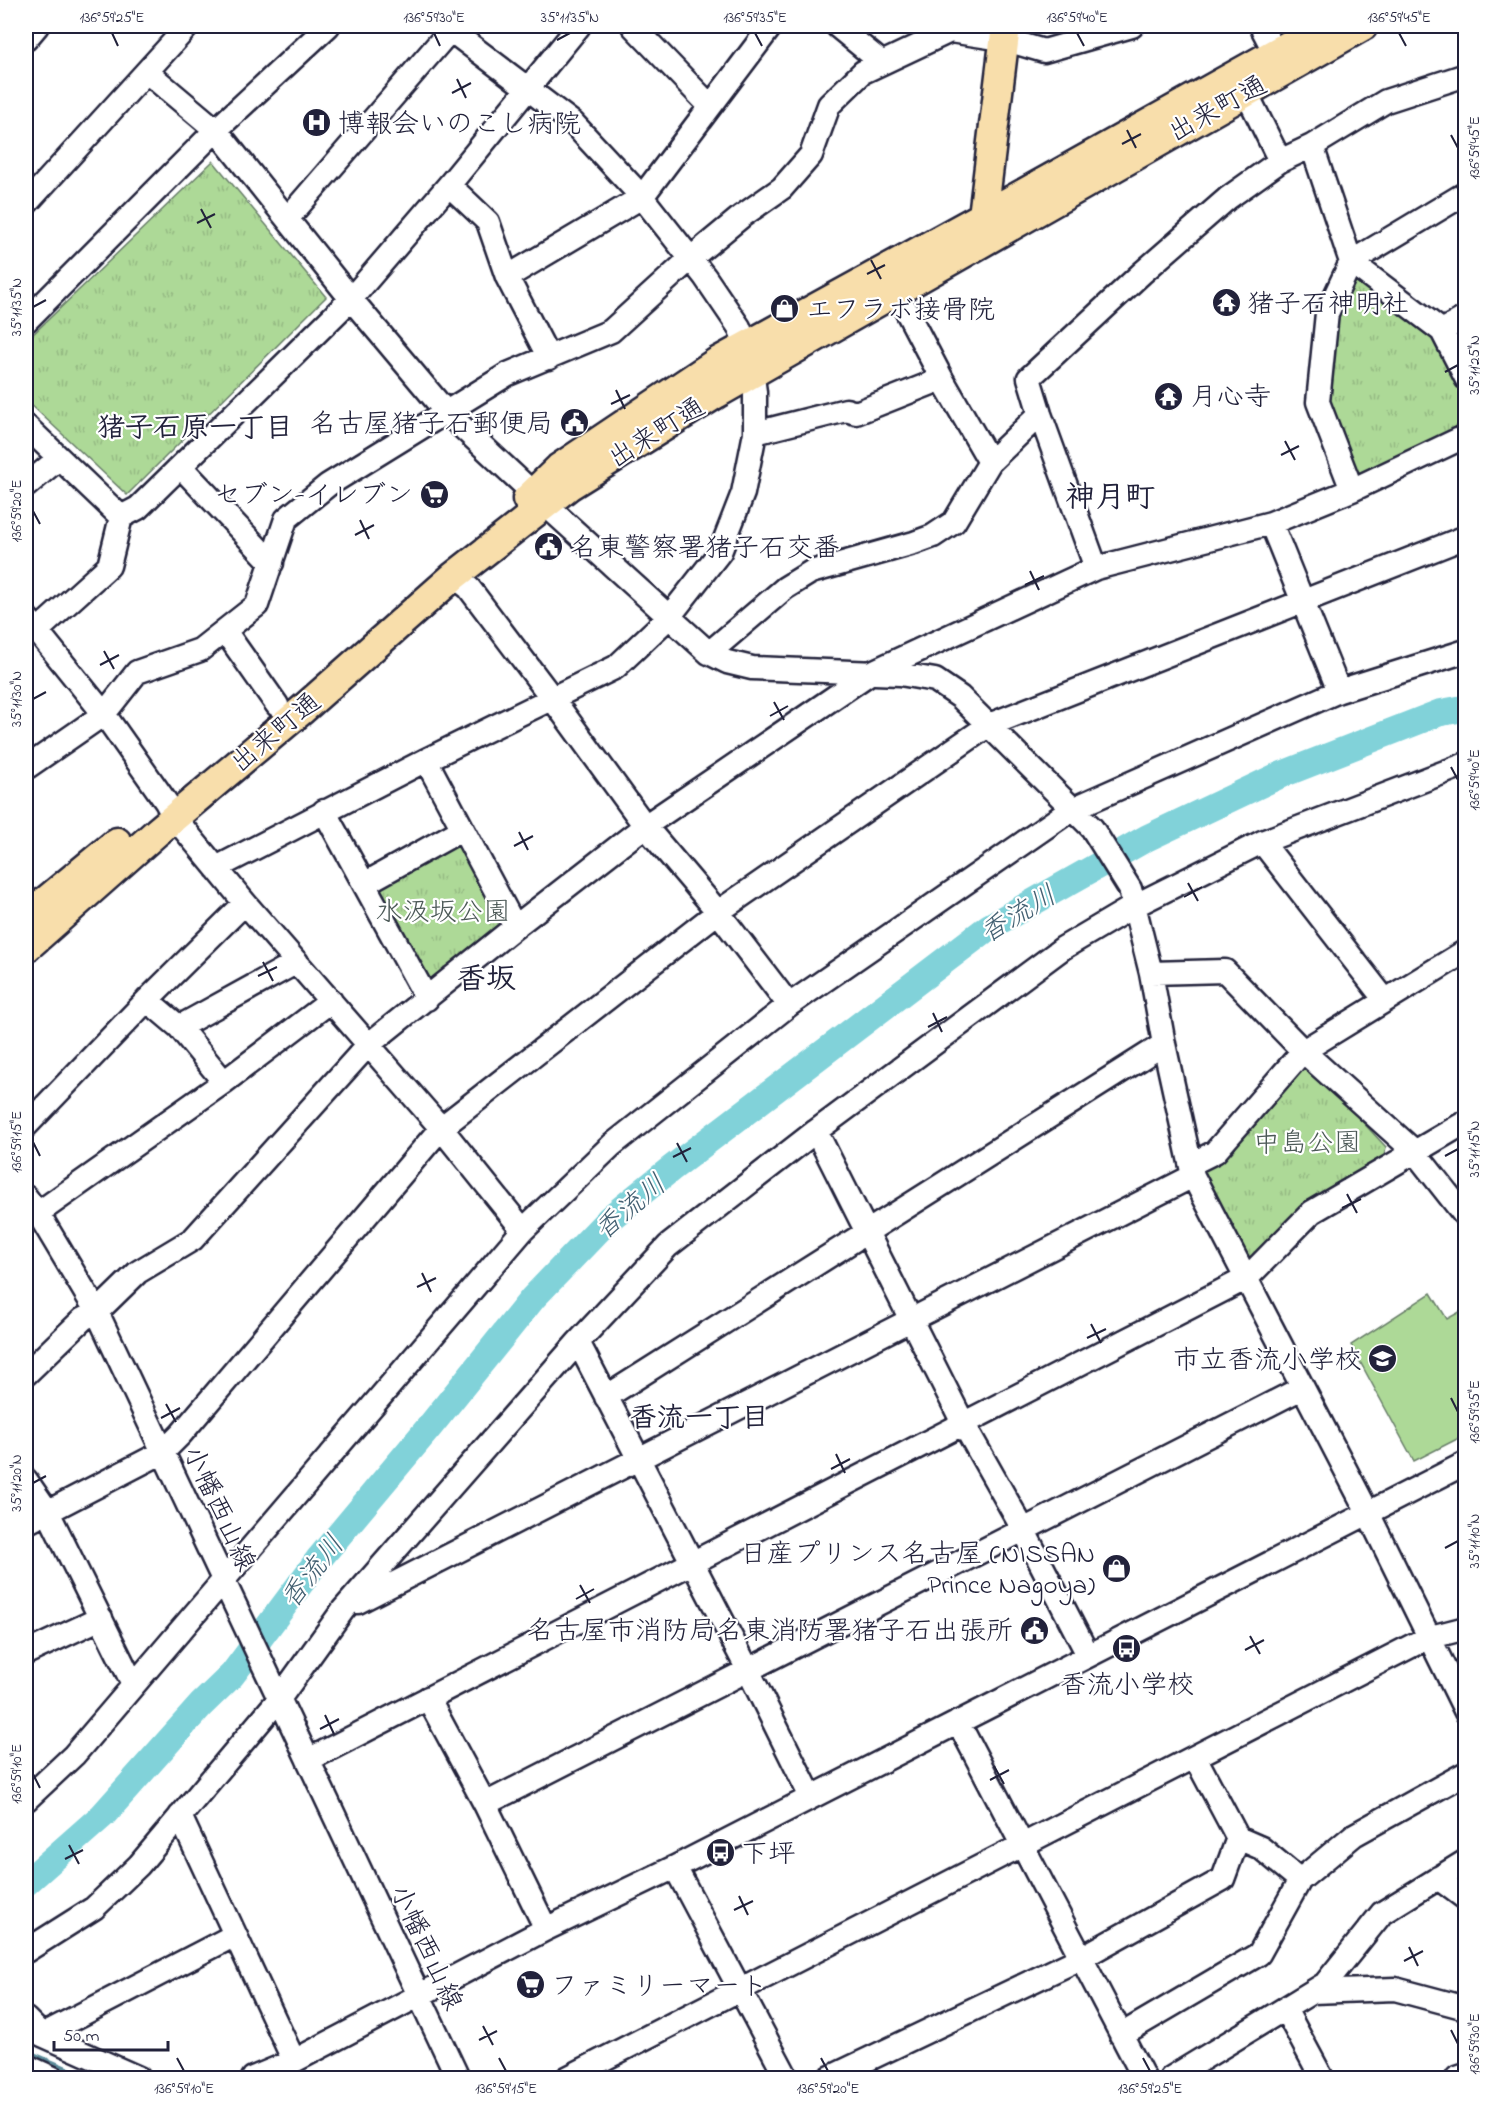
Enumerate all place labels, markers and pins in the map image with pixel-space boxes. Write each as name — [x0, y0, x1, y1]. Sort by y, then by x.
place label: 博報会いのこし病院 — [338, 106, 581, 145]
hospital icon: 博報会いのこし病院 — [301, 107, 333, 139]
place label: 猪子石神明社 — [1247, 286, 1409, 325]
temple icon: 猪子石神明社 — [1210, 287, 1242, 319]
place label: エフラボ接骨院 — [806, 292, 995, 331]
shop icon: エフラボ接骨院 — [769, 293, 801, 325]
place label: 月心寺 — [1190, 379, 1271, 418]
temple icon: 月心寺 — [1153, 380, 1185, 412]
place label: 名古屋猪子石郵便局 — [310, 406, 553, 445]
public building icon: 名古屋猪子石郵便局 — [558, 407, 590, 439]
place label: セブン-イレブン — [214, 477, 413, 516]
supermarket icon: セブン-イレブン — [418, 478, 450, 510]
place label: 名東警察署猪子石交番 — [570, 530, 840, 569]
public building icon: 名東警察署猪子石交番 — [533, 531, 565, 563]
place label: 市立香流小学校 — [1173, 1342, 1362, 1381]
school or university icon: 市立香流小学校 — [1367, 1343, 1399, 1375]
place label: 日産プリンス名古屋 (NISSAN Prince Nagoya) — [740, 1536, 1095, 1606]
shop icon: 日産プリンス名古屋 (NISSAN Prince Nagoya) — [1100, 1553, 1132, 1585]
place label: 名古屋市消防局名東消防署猪子石出張所 — [527, 1613, 1013, 1652]
public building icon: 名古屋市消防局名東消防署猪子石出張所 — [1018, 1614, 1050, 1646]
bus stop icon: 香流小学校 — [1111, 1633, 1143, 1665]
place label: 香流小学校 — [1060, 1667, 1195, 1706]
place label: 下坪 — [741, 1836, 795, 1875]
bus stop icon: 下坪 — [704, 1837, 736, 1869]
place label: ファミリーマート — [551, 1968, 768, 2007]
supermarket icon: ファミリーマート — [514, 1969, 546, 2001]

